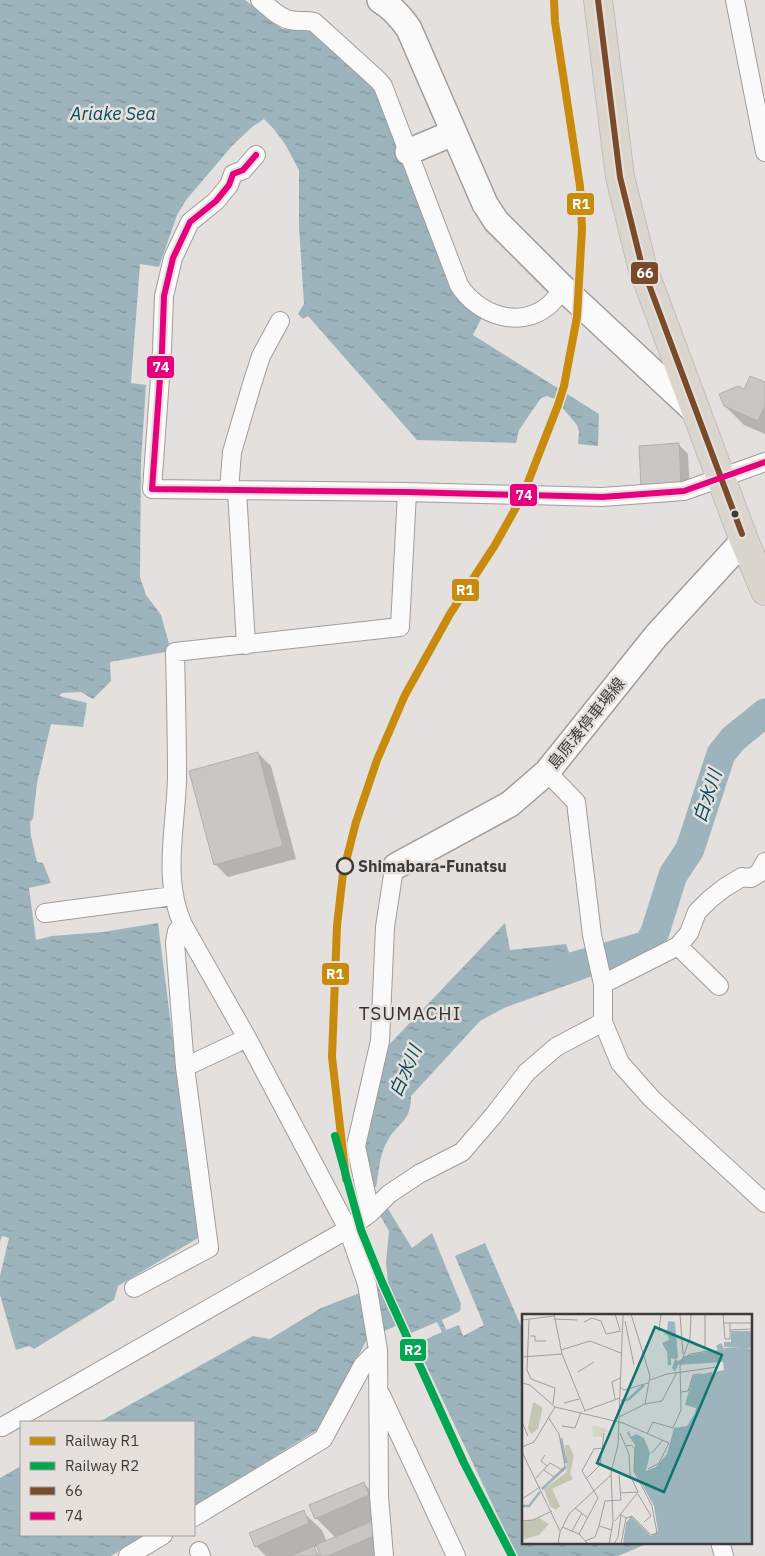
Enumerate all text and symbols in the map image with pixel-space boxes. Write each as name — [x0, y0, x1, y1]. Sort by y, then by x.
water label: Ariake Sea — [69, 102, 156, 125]
line badge: R1 — [566, 192, 595, 216]
text: R1 — [572, 195, 591, 213]
line badge: 66 — [630, 261, 659, 285]
text: 66 — [637, 264, 653, 282]
line badge: 74 — [146, 355, 175, 379]
text: 74 — [153, 358, 169, 376]
line badge: 74 — [509, 483, 538, 507]
text: 74 — [516, 486, 532, 504]
unlabelled marker — [730, 509, 740, 519]
line badge: R1 — [451, 578, 480, 602]
text: R1 — [456, 581, 475, 599]
street label: 島原湊停車場線 — [543, 673, 629, 773]
water label: 白水川 — [688, 765, 727, 825]
place label: Shimabara-Funatsu — [358, 856, 507, 876]
marker: Shimabara-Funatsu — [336, 857, 354, 875]
line badge: R1 — [321, 962, 350, 986]
text: R1 — [326, 965, 345, 983]
district label: TSUMACHI — [359, 1001, 461, 1025]
water label: 白水川 — [384, 1040, 427, 1100]
inset map — [522, 1314, 752, 1544]
line badge: R2 — [399, 1338, 427, 1362]
text: R2 — [404, 1341, 422, 1359]
legend — [20, 1421, 195, 1536]
text: Railway R1 — [65, 1431, 139, 1450]
text: Railway R2 — [65, 1456, 139, 1475]
text: 66 — [65, 1481, 83, 1500]
text: 74 — [65, 1506, 83, 1525]

